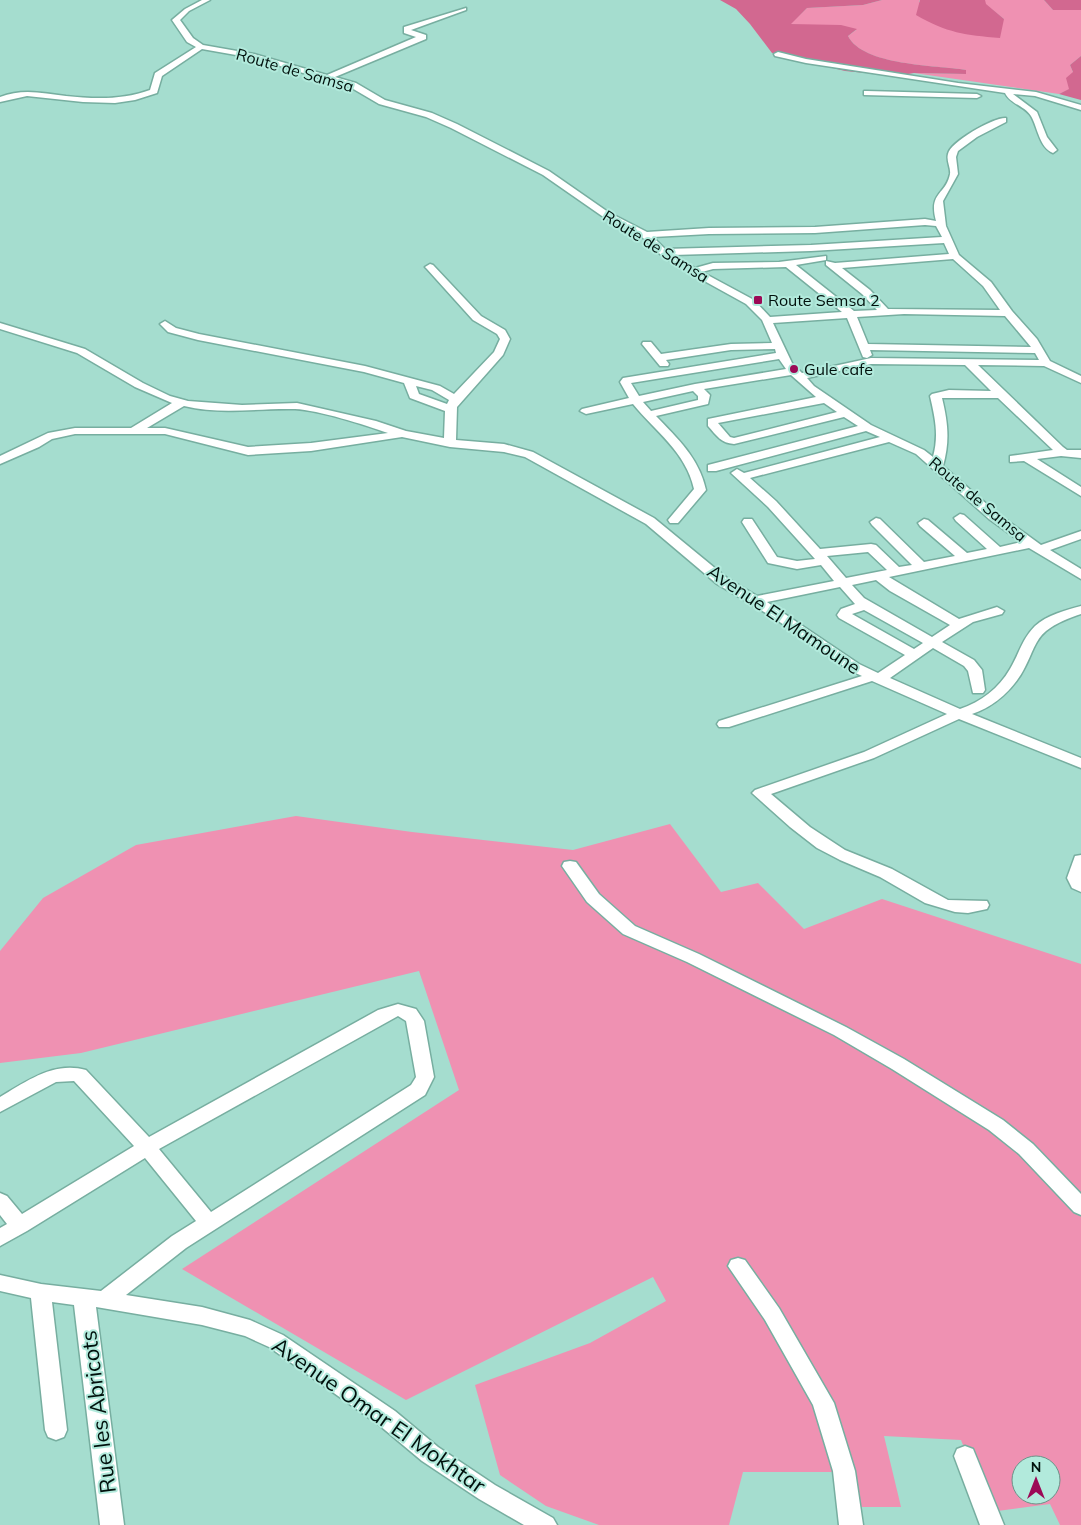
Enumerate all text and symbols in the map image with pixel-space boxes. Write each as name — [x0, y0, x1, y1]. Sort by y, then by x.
street label: Route de Samsa — [234, 44, 356, 96]
street label: Route de Samsa — [599, 205, 713, 287]
place label: Route Semsa 2 — [768, 290, 880, 310]
marker: Route Semsa 2 — [752, 294, 764, 306]
place label: Gule cafe — [804, 359, 873, 379]
marker: Gule cafe — [788, 363, 800, 375]
street label: Route de Samsa — [925, 452, 1031, 546]
street label: Avenue El Mamoune — [703, 559, 865, 679]
street label: Rue les Abricots — [74, 1329, 122, 1495]
street label: Avenue Omar El Mokhtar — [267, 1331, 491, 1499]
north arrow — [1011, 1455, 1061, 1505]
text: N — [1031, 1458, 1041, 1476]

